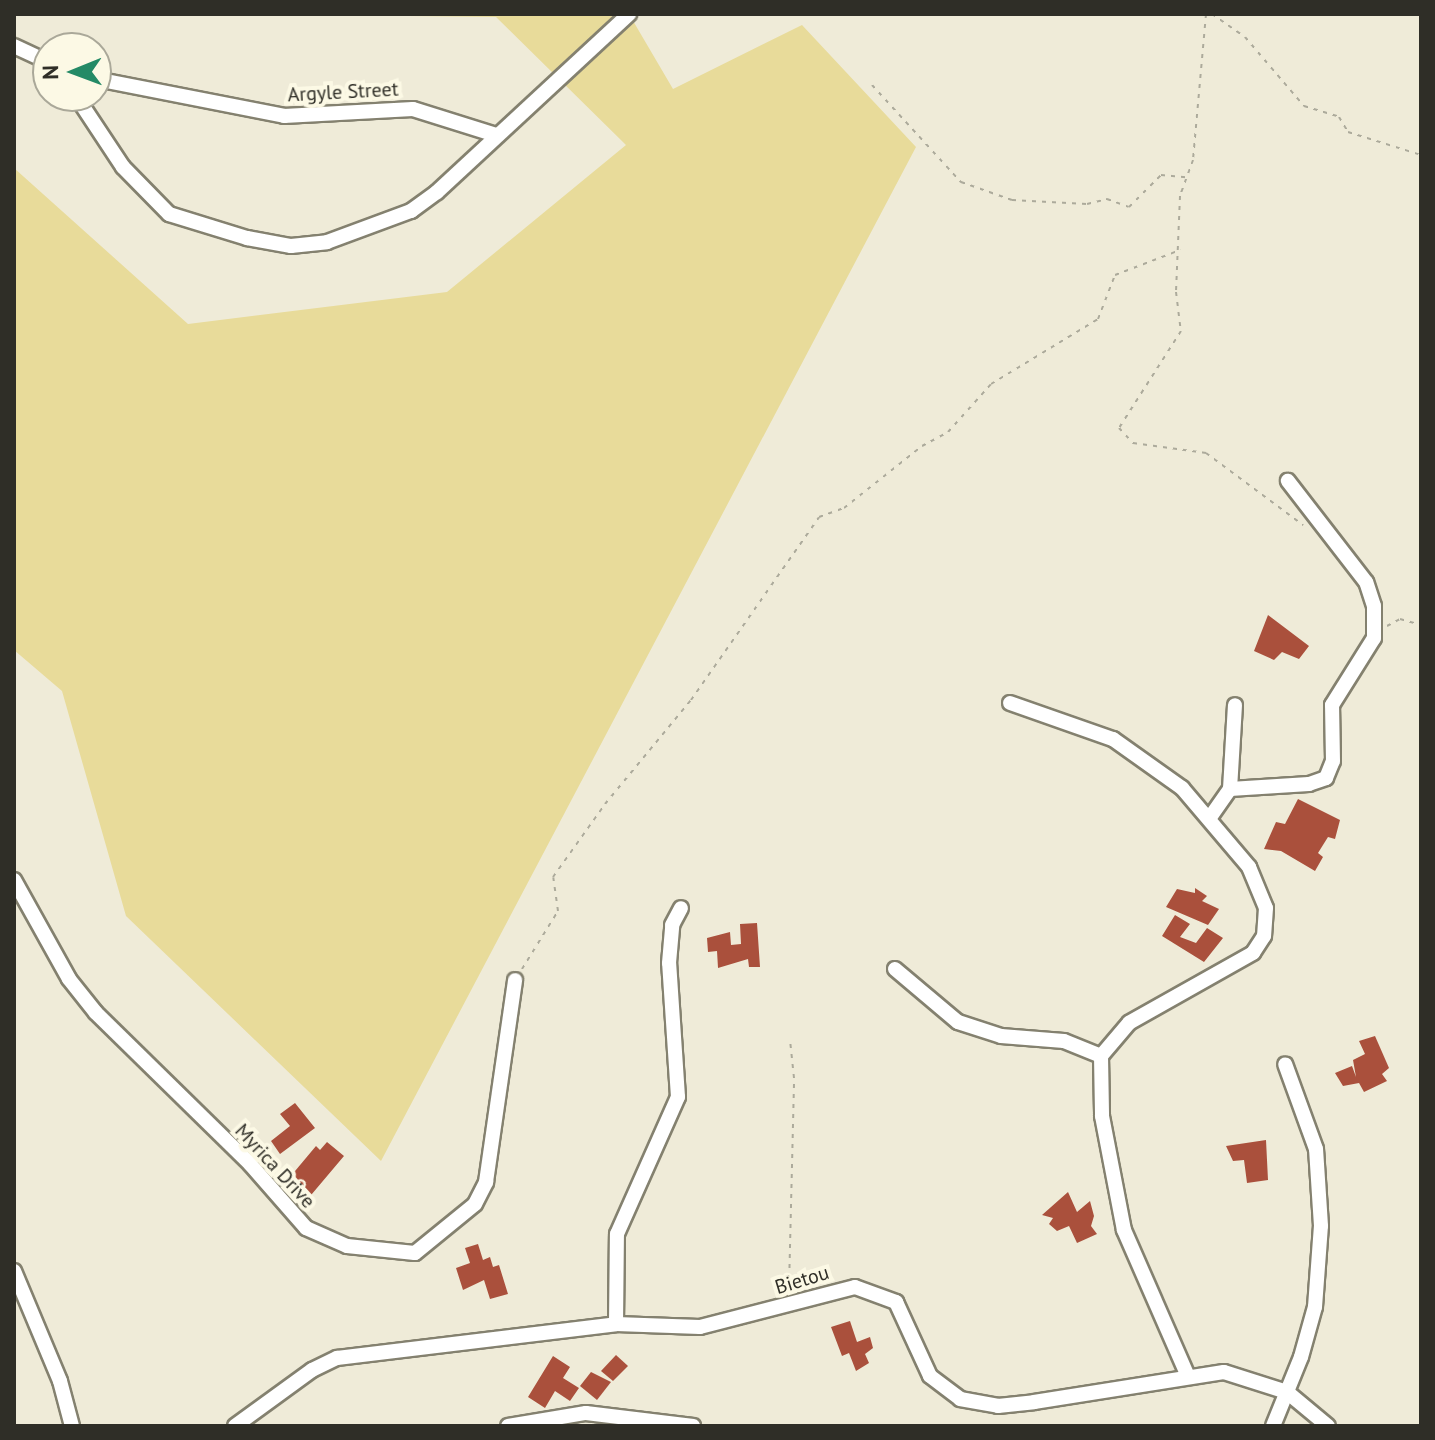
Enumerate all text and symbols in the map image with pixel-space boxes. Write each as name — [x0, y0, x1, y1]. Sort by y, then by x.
north arrow — [32, 32, 112, 112]
text: N — [36, 65, 64, 80]
street label: Argyle Street — [287, 77, 399, 107]
street label: Myrica Drive — [230, 1119, 320, 1213]
street label: Bietou — [772, 1260, 832, 1300]

